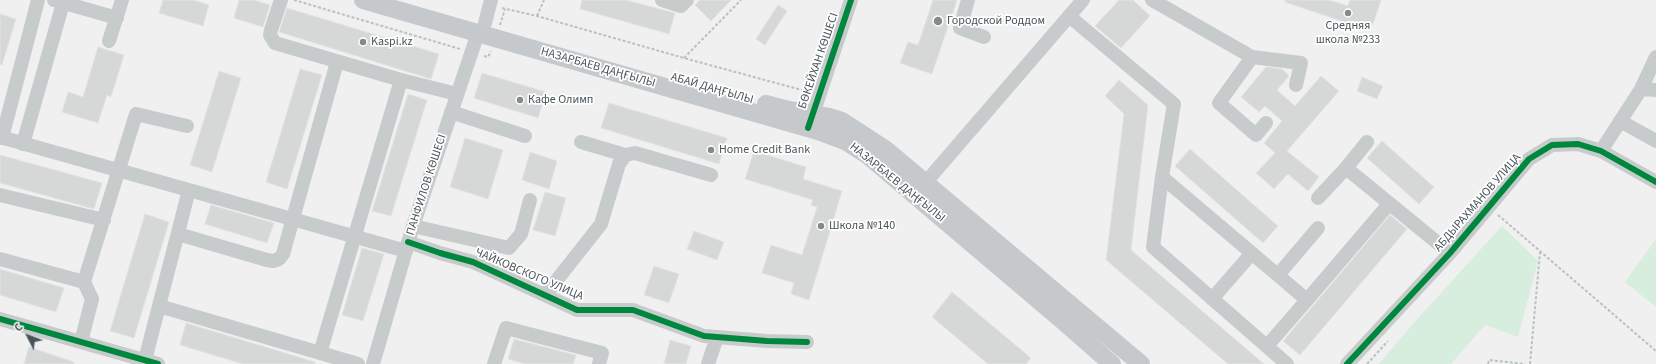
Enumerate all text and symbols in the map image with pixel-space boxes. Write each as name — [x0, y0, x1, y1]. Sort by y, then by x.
marker: Средняя школа №233 — [1343, 8, 1353, 18]
street label: БӨКЕЙХАН КӨШЕСІ — [796, 11, 842, 111]
place label: Городской Роддом — [947, 14, 1045, 28]
marker: Городской Роддом — [932, 15, 944, 27]
place label: Средняя школа №233 — [1316, 19, 1380, 47]
place label: Kaspi.kz — [371, 35, 413, 49]
marker: Kaspi.kz — [358, 37, 368, 47]
street label: НАЗАРБАЕВ ДАҢҒЫЛЫ — [539, 45, 657, 91]
street label: АБАЙ ДАҢҒЫЛЫ — [669, 70, 755, 108]
place label: Кафе Олимп — [528, 93, 593, 107]
marker: Кафе Олимп — [515, 95, 525, 105]
street label: ПАНФИЛОВ КӨШЕСІ — [404, 133, 450, 237]
street label: НАЗАРБАЕВ ДАҢҒЫЛЫ — [846, 140, 948, 226]
place label: Home Credit Bank — [719, 143, 810, 157]
marker: Home Credit Bank — [706, 145, 716, 155]
street label: АБДЫРАХМАНОВ УЛИЦА — [1432, 151, 1524, 255]
place label: Школа №140 — [829, 219, 895, 233]
marker: Школа №140 — [816, 221, 826, 231]
street label: ЧАЙКОВСКОГО УЛИЦА — [473, 246, 585, 304]
north arrow — [8, 316, 48, 356]
text: С — [11, 320, 26, 335]

